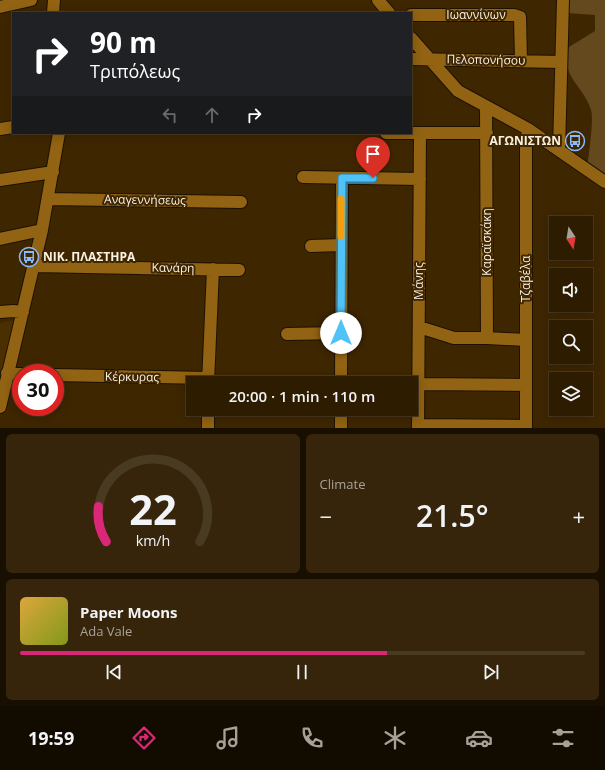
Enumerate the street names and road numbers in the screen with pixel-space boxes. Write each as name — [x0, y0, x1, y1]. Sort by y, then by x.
street label: Ιωαννίνων — [446, 6, 506, 23]
street label: Πελοπονήσου — [446, 50, 526, 69]
street label: Αναγεννήσεως — [104, 190, 186, 209]
street label: Καραϊσκάκη — [478, 208, 495, 276]
street label: Τζαβέλα — [517, 255, 534, 302]
street label: Κανάρη — [151, 259, 195, 276]
street label: Μάνης — [410, 262, 427, 300]
street label: Κέρκυρας — [105, 368, 159, 385]

